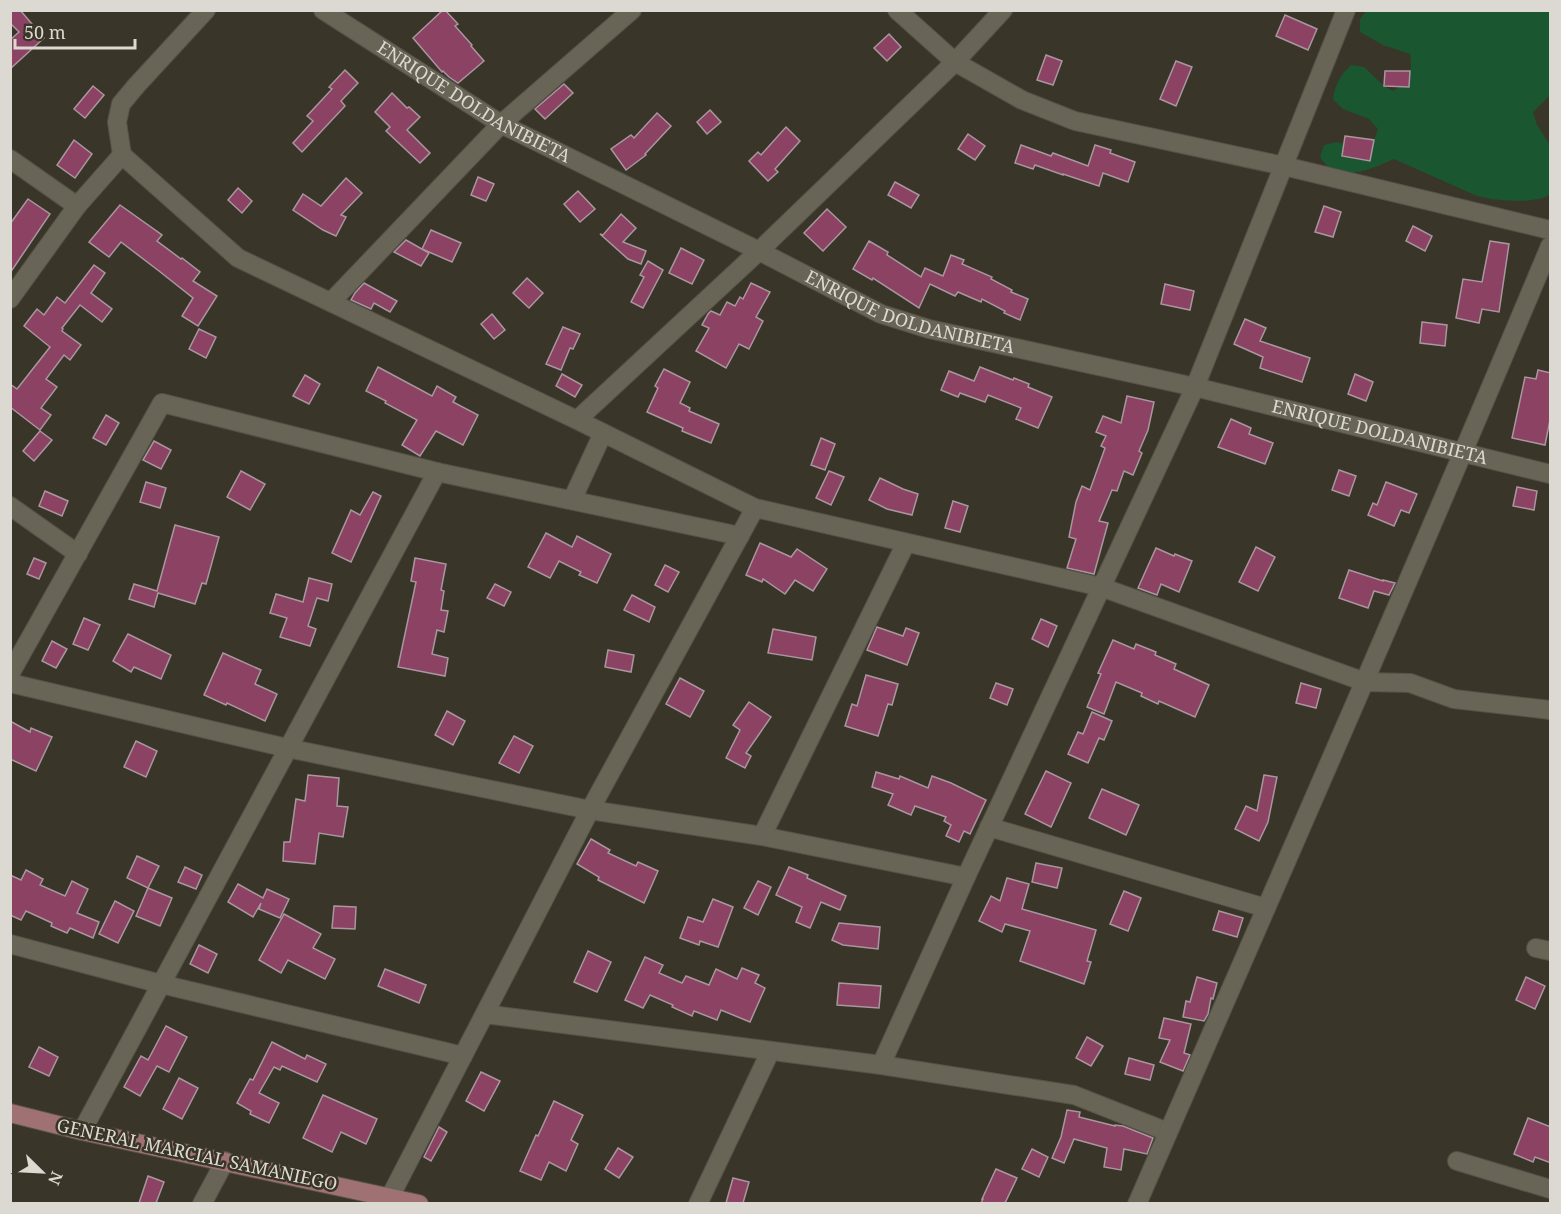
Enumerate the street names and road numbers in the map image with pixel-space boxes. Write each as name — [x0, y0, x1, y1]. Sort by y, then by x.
street label: ENRIQUE DOLDANIBIETA — [373, 35, 575, 168]
street label: ENRIQUE DOLDANIBIETA — [801, 264, 1017, 358]
street label: ENRIQUE DOLDANIBIETA — [1270, 393, 1491, 469]
street label: GENERAL MARCIAL SAMANIEGO — [55, 1115, 339, 1195]

